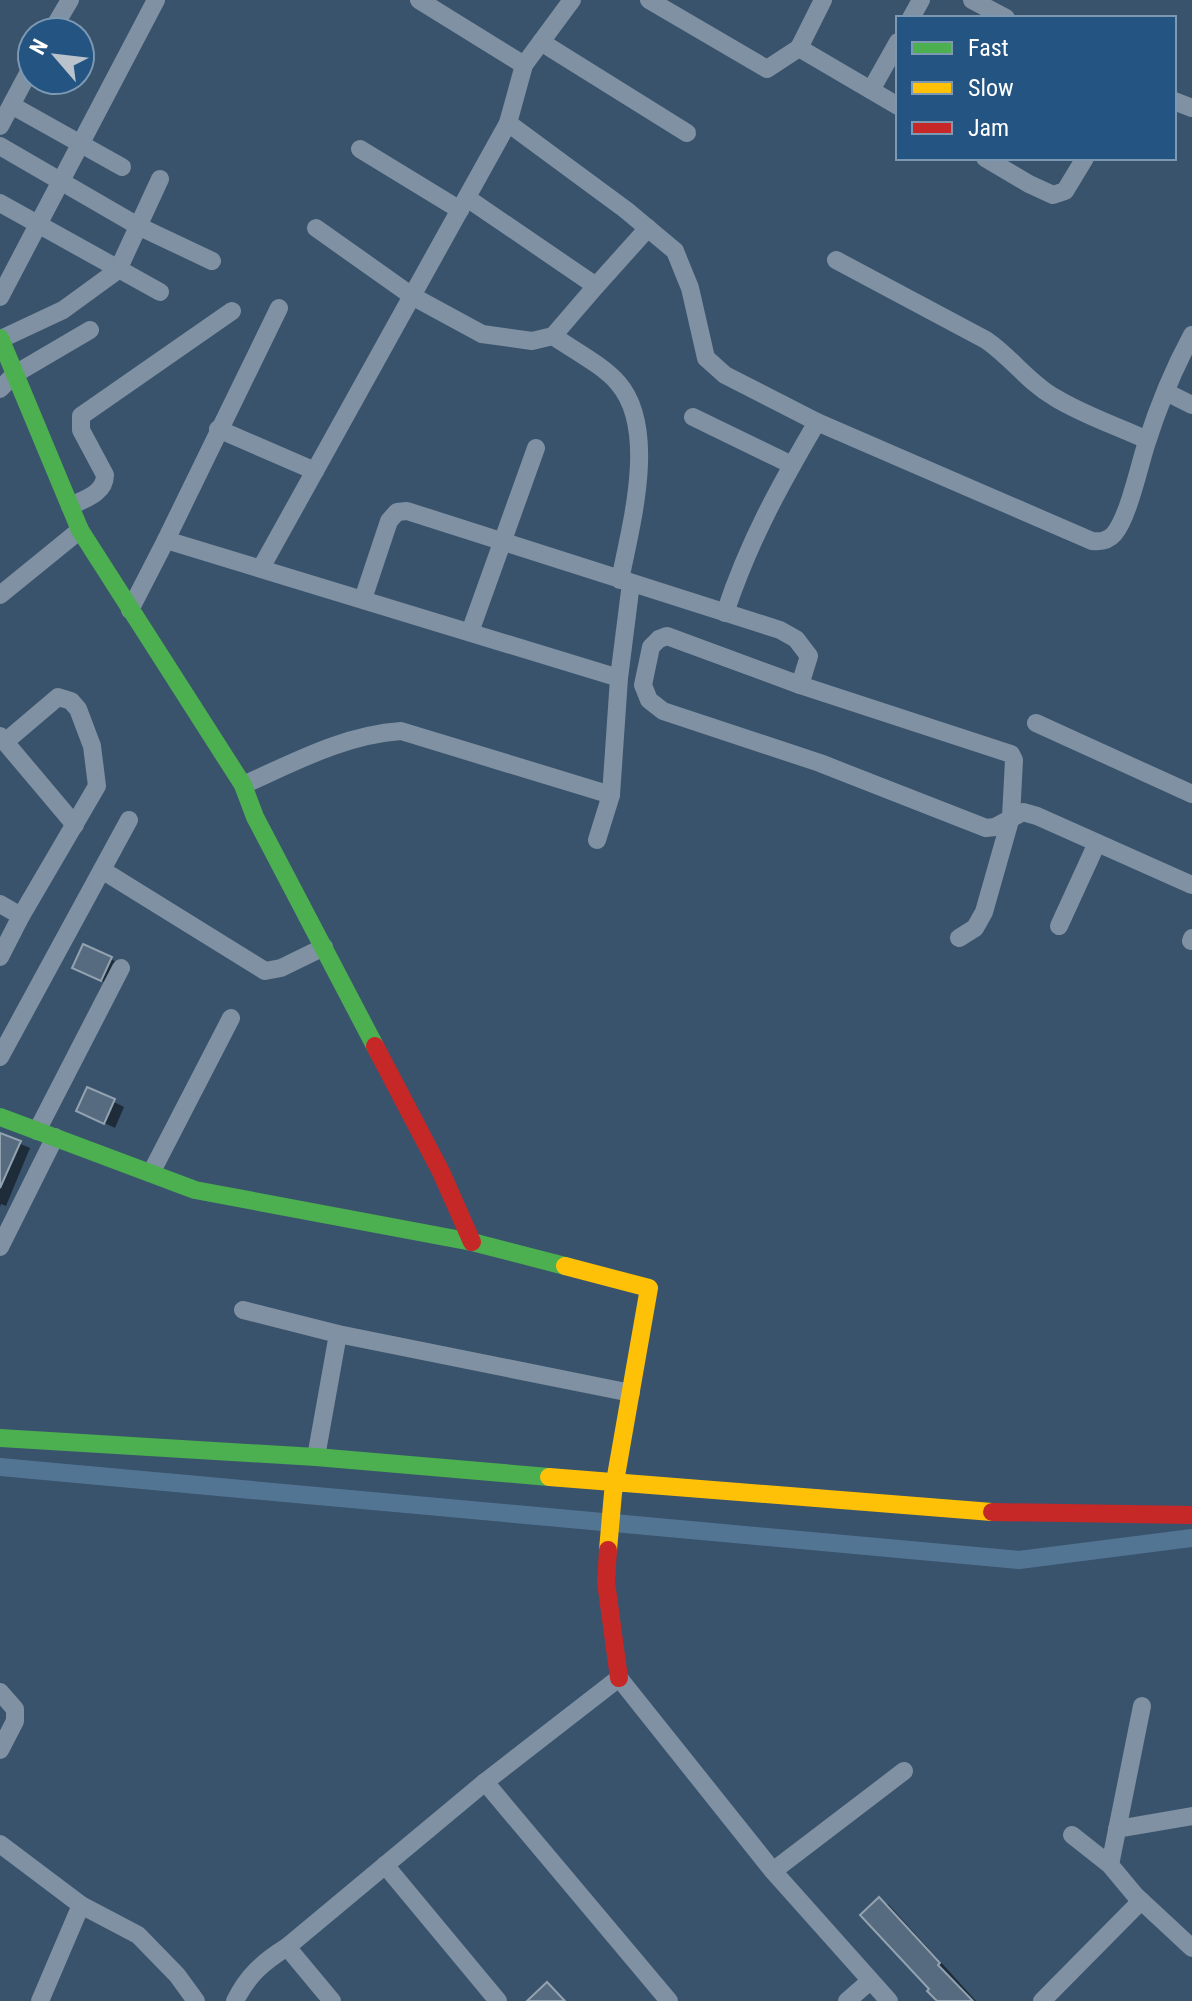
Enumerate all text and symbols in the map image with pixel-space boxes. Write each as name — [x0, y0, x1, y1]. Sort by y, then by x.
north arrow — [16, 16, 96, 96]
legend — [896, 16, 1176, 160]
text: Fast — [968, 34, 1009, 62]
text: N — [25, 35, 53, 59]
text: Slow — [968, 74, 1014, 102]
text: Jam — [968, 114, 1009, 142]

